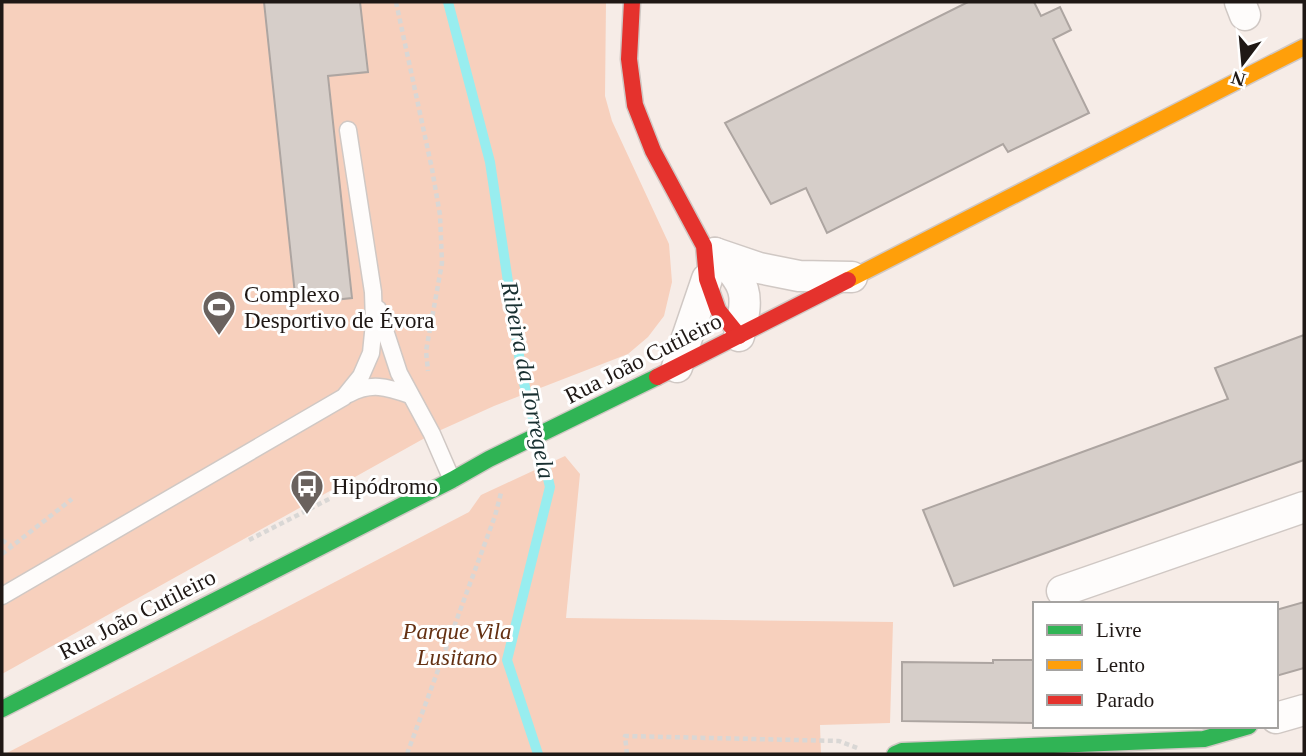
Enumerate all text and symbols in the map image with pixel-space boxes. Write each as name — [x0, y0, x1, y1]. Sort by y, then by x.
north arrow — [1208, 28, 1278, 98]
text: N — [1229, 67, 1248, 91]
water label: Ribeira da Torregela — [496, 278, 560, 481]
place label: Complexo Desportivo de Évora — [244, 282, 434, 333]
sports icon: Complexo Desportivo de Évora — [200, 288, 238, 337]
street label: Rua João Cutileiro — [561, 308, 726, 409]
bus stop icon: Hipódromo — [288, 467, 326, 516]
place label: Hipódromo — [332, 474, 438, 499]
street label: Rua João Cutileiro — [55, 564, 220, 665]
legend — [1033, 602, 1278, 728]
text: Livre — [1096, 618, 1141, 642]
park label: Parque Vila Lusitano — [401, 619, 512, 670]
text: Lento — [1096, 653, 1145, 677]
text: Parado — [1096, 688, 1154, 712]

